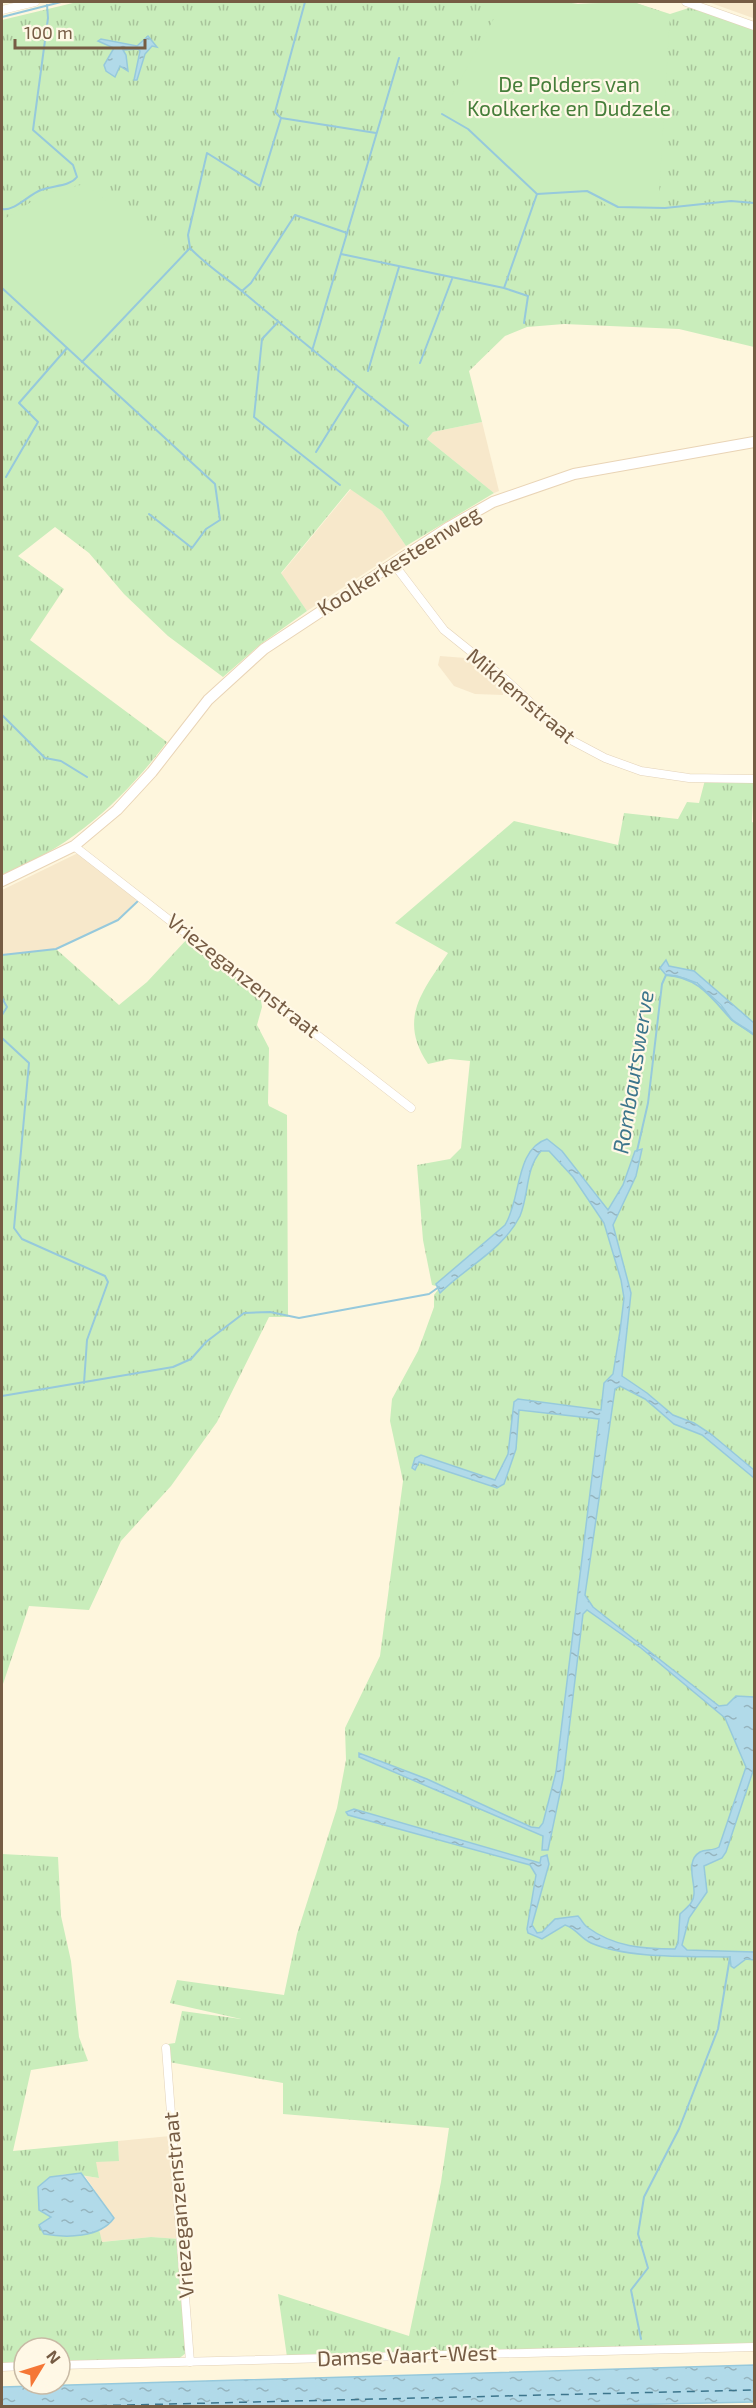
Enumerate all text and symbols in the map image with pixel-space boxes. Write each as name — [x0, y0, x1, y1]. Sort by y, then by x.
scale bar — [15, 12, 146, 50]
text: 100 m — [24, 21, 73, 43]
park label: De Polders van Koolkerke en Dudzele — [467, 71, 671, 120]
street label: Koolkerkesteenweg — [312, 499, 485, 620]
street label: Mikhemstraat — [462, 642, 581, 748]
street label: Vriezeganzenstraat — [163, 907, 325, 1042]
water label: Rombautswerve — [606, 988, 658, 1155]
street label: Vriezeganzenstraat — [157, 2111, 198, 2299]
north arrow — [12, 2336, 72, 2396]
street label: Damse Vaart-West — [316, 2339, 497, 2370]
text: N — [43, 2346, 65, 2367]

